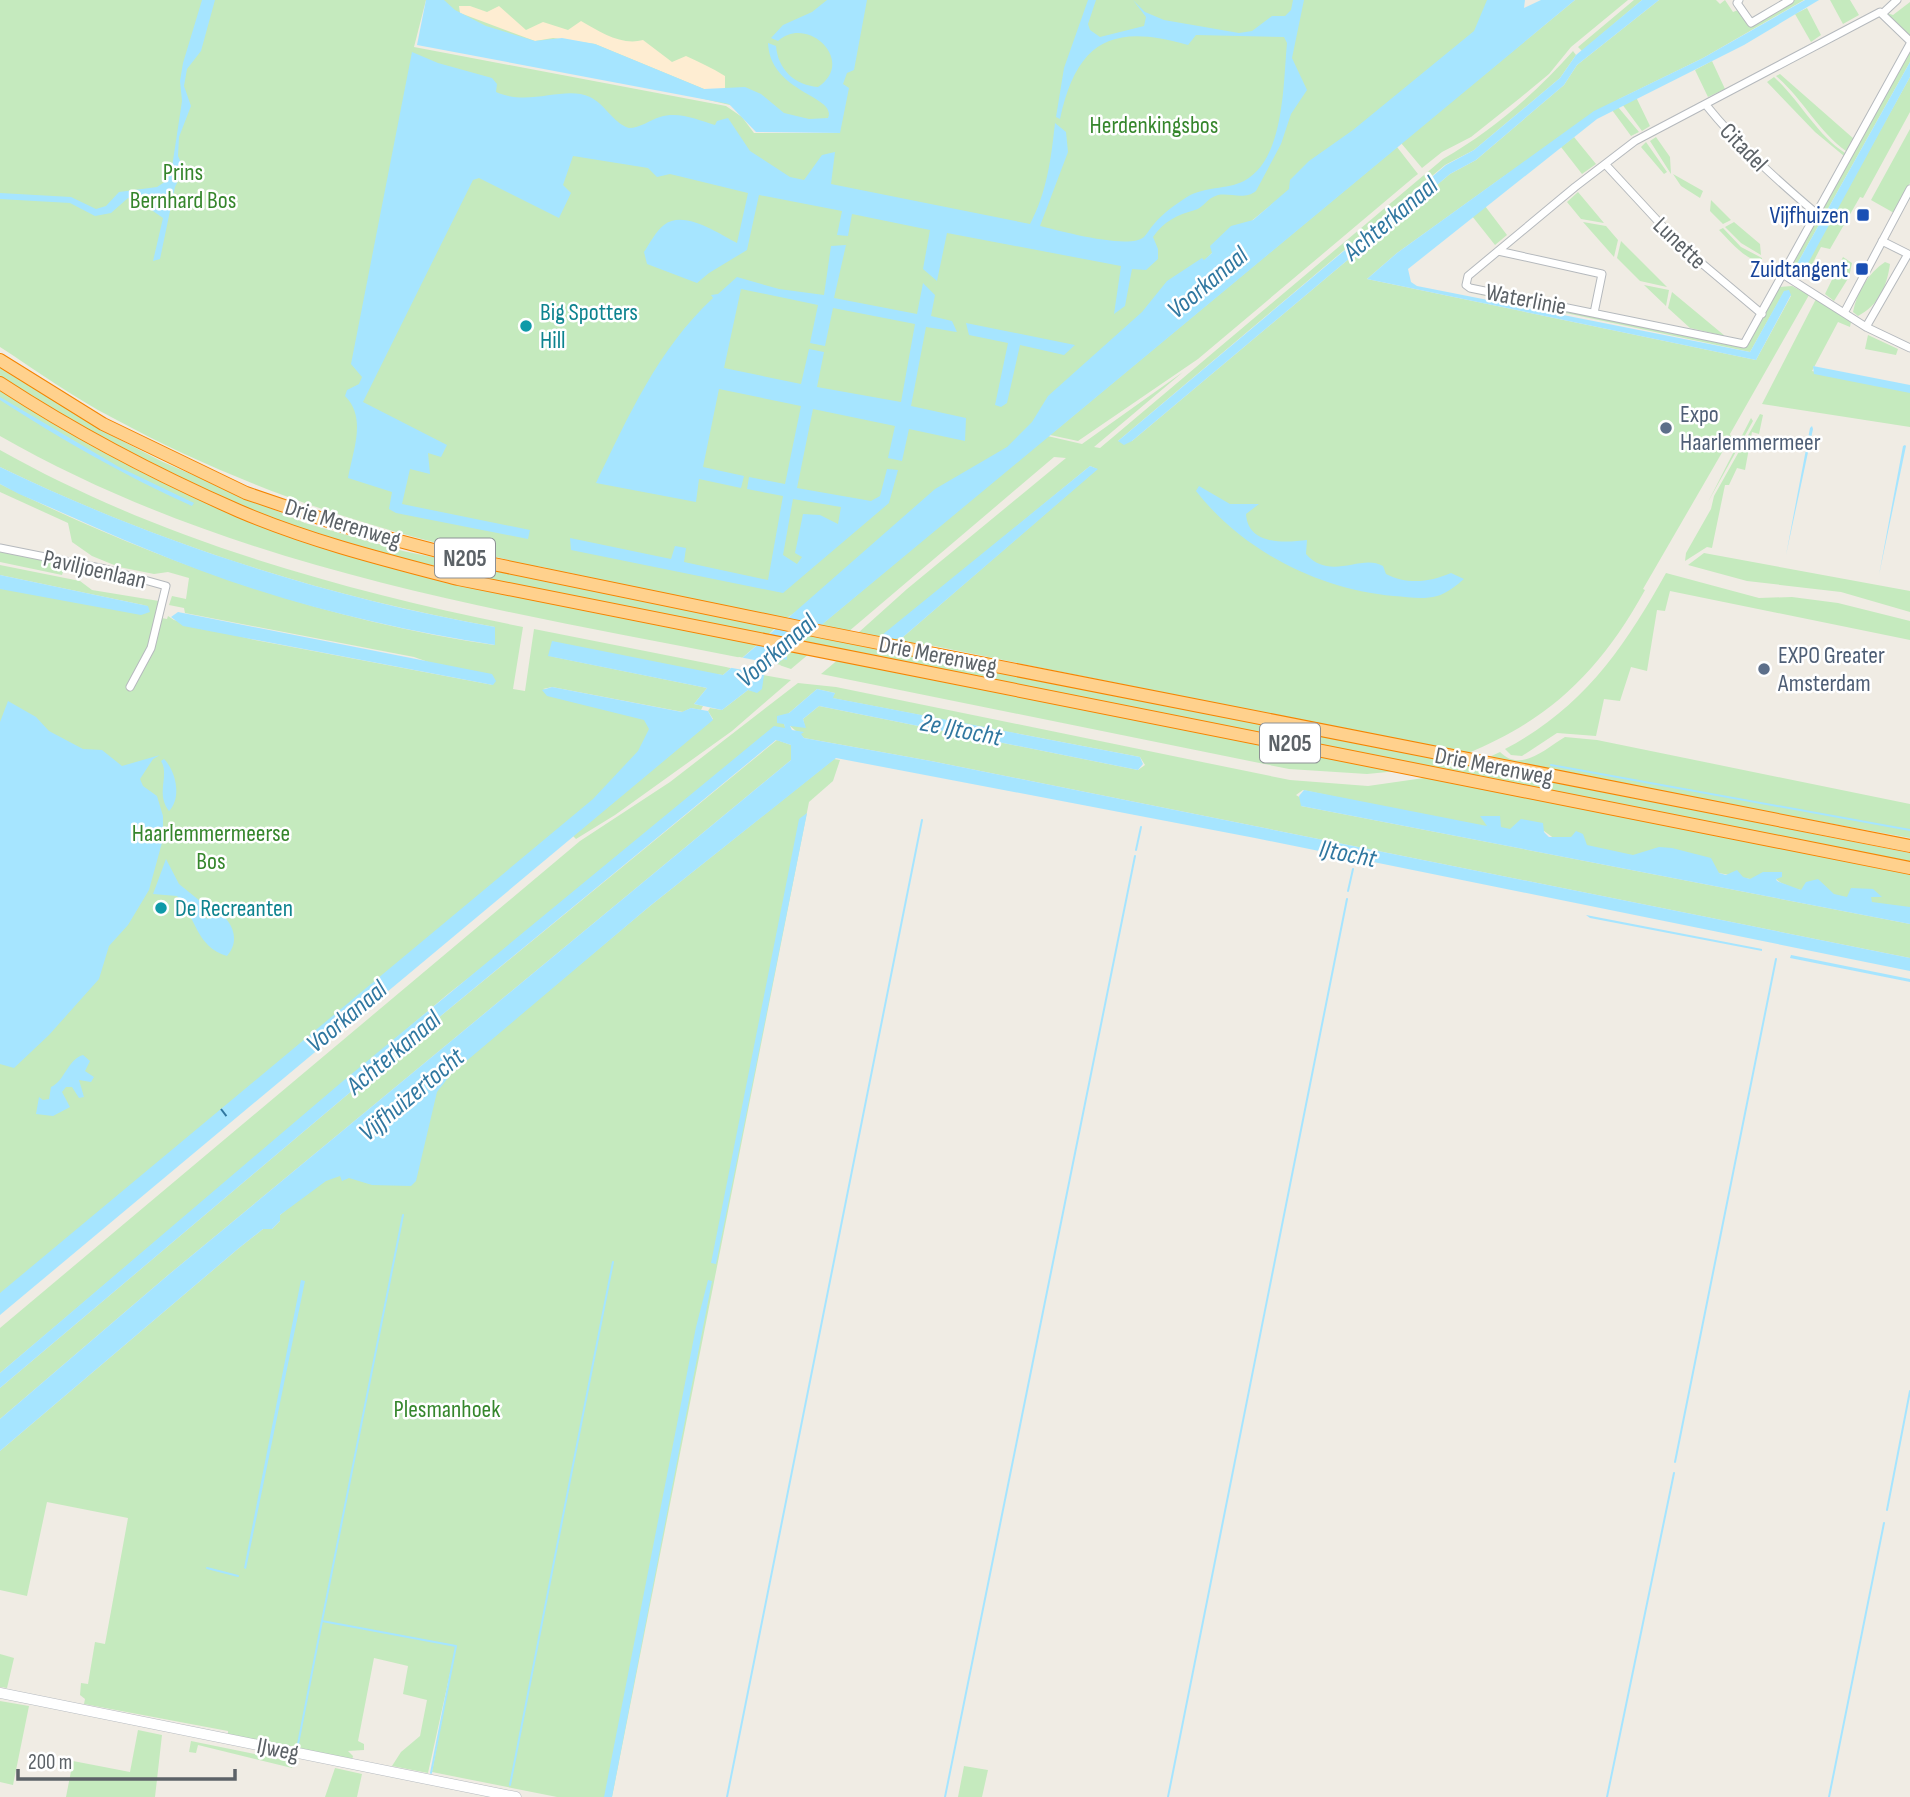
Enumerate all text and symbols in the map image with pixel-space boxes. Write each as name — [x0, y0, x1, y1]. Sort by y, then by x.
park label: Herdenkingsbos — [1090, 111, 1218, 140]
street label: Citadel — [1714, 117, 1774, 178]
park label: Prins Bernhard Bos — [130, 158, 236, 215]
water label: Achterkanaal — [1337, 170, 1446, 268]
place label: Vijfhuizen — [1770, 201, 1849, 230]
marker: Vijfhuizen — [1855, 207, 1871, 223]
street label: Lunette — [1647, 211, 1712, 276]
water label: Voorkanaal — [1161, 240, 1256, 326]
place label: Zuidtangent — [1750, 255, 1848, 284]
marker: Zuidtangent — [1854, 261, 1870, 277]
street label: Waterlinie — [1483, 277, 1569, 322]
place label: Big Spotters Hill — [540, 298, 638, 355]
marker: Big Spotters Hill — [518, 318, 534, 334]
place label: Expo Haarlemmermeer — [1680, 400, 1821, 457]
marker: Expo Haarlemmermeer — [1658, 420, 1674, 436]
street label: Drie Merenweg — [281, 492, 404, 555]
road number: N205 — [435, 538, 495, 578]
street label: Paviljoenlaan — [40, 544, 149, 595]
water label: Voorkanaal — [731, 607, 824, 694]
street label: Drie Merenweg — [876, 630, 999, 681]
place label: EXPO Greater Amsterdam — [1777, 641, 1885, 698]
marker: EXPO Greater Amsterdam — [1756, 661, 1772, 677]
water label: 2e IJtocht — [917, 707, 1005, 754]
road number: N205 — [1260, 723, 1320, 762]
street label: Drie Merenweg — [1432, 741, 1555, 792]
park label: Haarlemmermeerse Bos — [132, 819, 290, 876]
water label: IJtocht — [1317, 834, 1380, 875]
place label: De Recreanten — [175, 894, 293, 923]
marker: De Recreanten — [153, 900, 169, 916]
water label: Voorkanaal — [300, 974, 395, 1060]
water label: Achterkanaal — [340, 1004, 449, 1102]
water label: Vijfhuizertocht — [353, 1041, 472, 1148]
park label: Plesmanhoek — [394, 1395, 500, 1424]
street label: IJweg — [254, 1731, 301, 1768]
scale bar — [18, 1738, 234, 1782]
text: 200 m — [28, 1750, 72, 1775]

